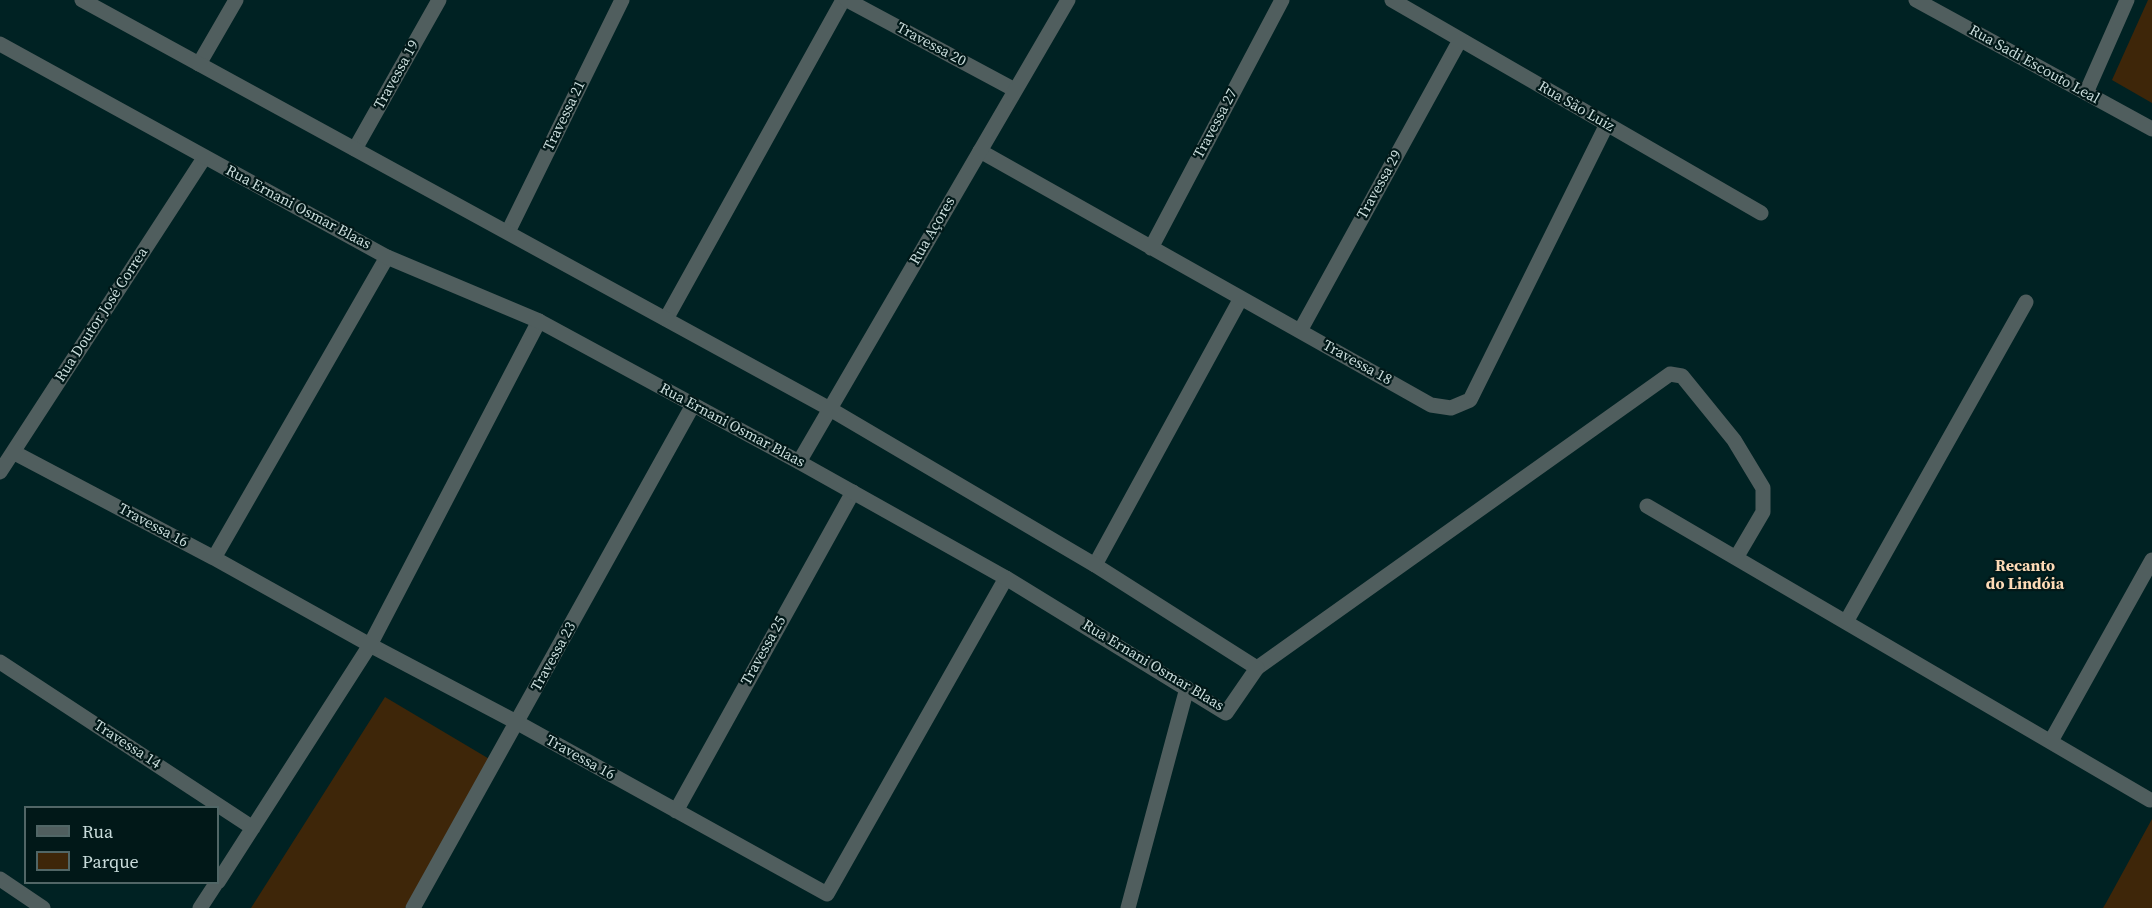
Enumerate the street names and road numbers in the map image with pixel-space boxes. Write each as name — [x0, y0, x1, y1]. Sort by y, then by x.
street label: Travessa 20 — [893, 19, 969, 71]
street label: Rua Sadi Escouto Leal — [1966, 22, 2102, 108]
street label: Travessa 19 — [371, 37, 423, 113]
street label: Travessa 21 — [540, 78, 590, 154]
street label: Rua São Luiz — [1535, 78, 1617, 136]
street label: Travessa 27 — [1190, 86, 1242, 162]
street label: Travessa 29 — [1354, 147, 1406, 223]
street label: Rua Ernani Osmar Blaas — [222, 162, 374, 254]
street label: Rua Açores — [906, 194, 960, 268]
street label: Rua Doutor José Correa — [52, 244, 152, 386]
street label: Travessa 18 — [1319, 337, 1395, 389]
street label: Rua Ernani Osmar Blaas — [656, 380, 808, 472]
street label: Travessa 16 — [115, 500, 191, 552]
street label: Travessa 25 — [738, 613, 790, 689]
street label: Rua Ernani Osmar Blaas — [1079, 617, 1227, 715]
street label: Travessa 23 — [528, 619, 580, 695]
street label: Travessa 14 — [90, 717, 164, 773]
street label: Travessa 16 — [542, 732, 618, 784]

